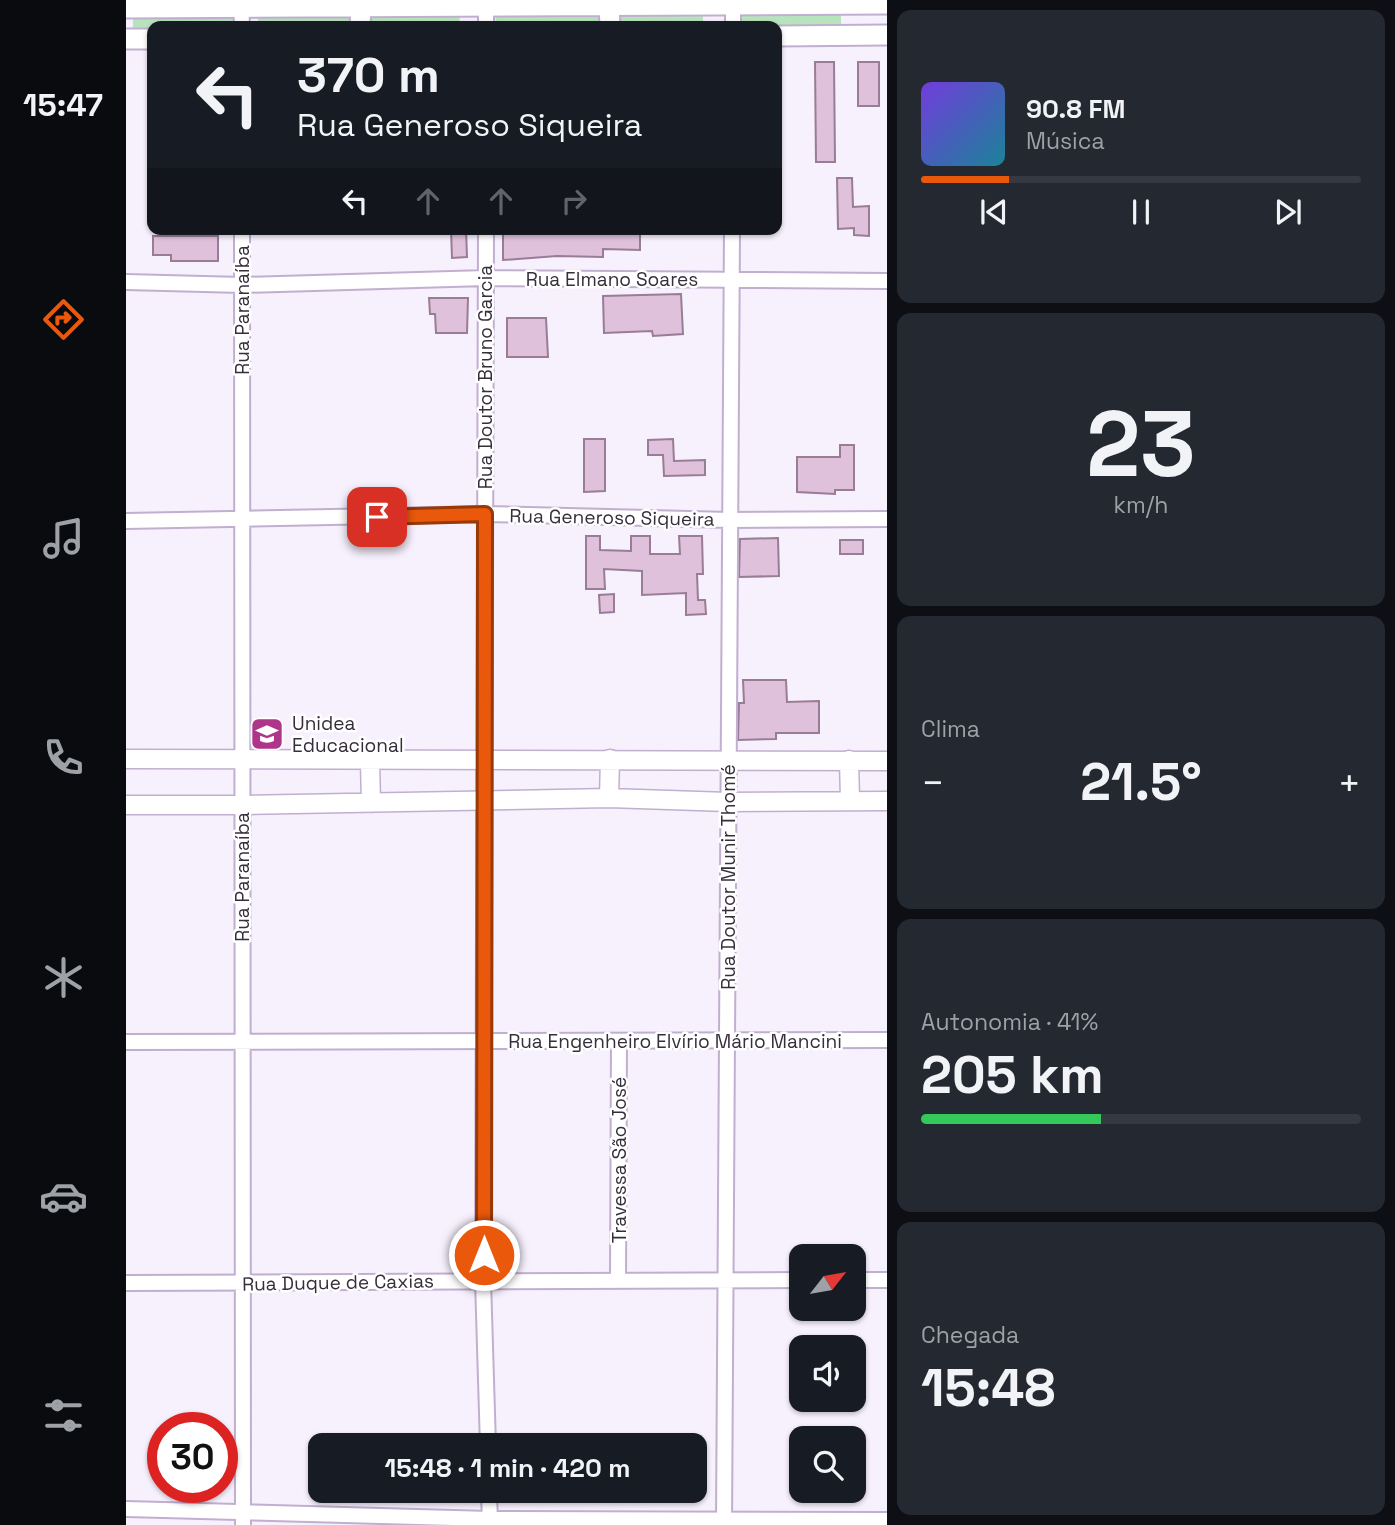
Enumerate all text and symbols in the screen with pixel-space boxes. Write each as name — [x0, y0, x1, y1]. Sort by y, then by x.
text: 370 m — [297, 44, 440, 106]
icon: left — [182, 49, 273, 140]
text: 15:47 — [23, 85, 103, 125]
text: 90.8 FM — [1026, 92, 1125, 126]
text: Rua Generoso Siqueira — [297, 105, 642, 145]
text: Música — [1026, 126, 1105, 156]
icon: left — [336, 182, 374, 220]
icon: ahead — [409, 182, 447, 220]
icon: ahead — [482, 182, 520, 220]
icon: right — [555, 182, 593, 220]
icon: previous — [975, 193, 1013, 231]
icon: pause — [1122, 193, 1160, 231]
icon: next — [1269, 193, 1307, 231]
street label: Rua Paranaíba — [230, 245, 255, 375]
street label: Rua Doutor Bruno Garcia — [473, 265, 498, 489]
street label: Rua Elmano Soares — [526, 267, 698, 292]
icon: directions — [39, 295, 88, 344]
text: 23 — [1086, 386, 1196, 503]
pin — [347, 487, 407, 547]
text: km/h — [1114, 490, 1168, 520]
icon: arrive — [358, 498, 396, 536]
street label: Rua Generoso Siqueira — [509, 503, 715, 532]
icon: music — [39, 514, 88, 563]
place label: Unidea Educacional — [292, 711, 404, 758]
text: Clima — [921, 714, 980, 744]
school or university icon: Unidea Educacional — [248, 715, 286, 753]
icon: phone — [39, 733, 88, 782]
text: 21.5° — [1080, 749, 1202, 815]
text: − — [921, 759, 945, 807]
text: + — [1337, 759, 1361, 807]
street label: Rua Doutor Munir Thomé — [716, 764, 741, 990]
street label: Rua Paranaíba — [230, 812, 255, 942]
icon: climate — [39, 953, 88, 1002]
text: Autonomia · 41% — [921, 1007, 1098, 1037]
street label: Rua Engenheiro Elvírio Mário Mancini — [508, 1029, 842, 1054]
text: 205 km — [921, 1042, 1104, 1108]
street label: Travessa São José — [607, 1077, 632, 1243]
icon: car — [39, 1172, 88, 1221]
position arrow — [447, 1218, 521, 1292]
north arrow — [789, 1244, 866, 1321]
map controls — [789, 1244, 866, 1503]
street label: Rua Duque de Caxias — [242, 1268, 434, 1297]
text: Chegada — [921, 1320, 1019, 1350]
button: sound — [789, 1335, 866, 1412]
text: 15:48 — [921, 1355, 1055, 1421]
icon: filters — [39, 1391, 88, 1440]
speed limit sign: 30 — [147, 1412, 238, 1503]
button: search — [789, 1426, 866, 1503]
text: 15:48 · 1 min · 420 m — [384, 1451, 631, 1485]

